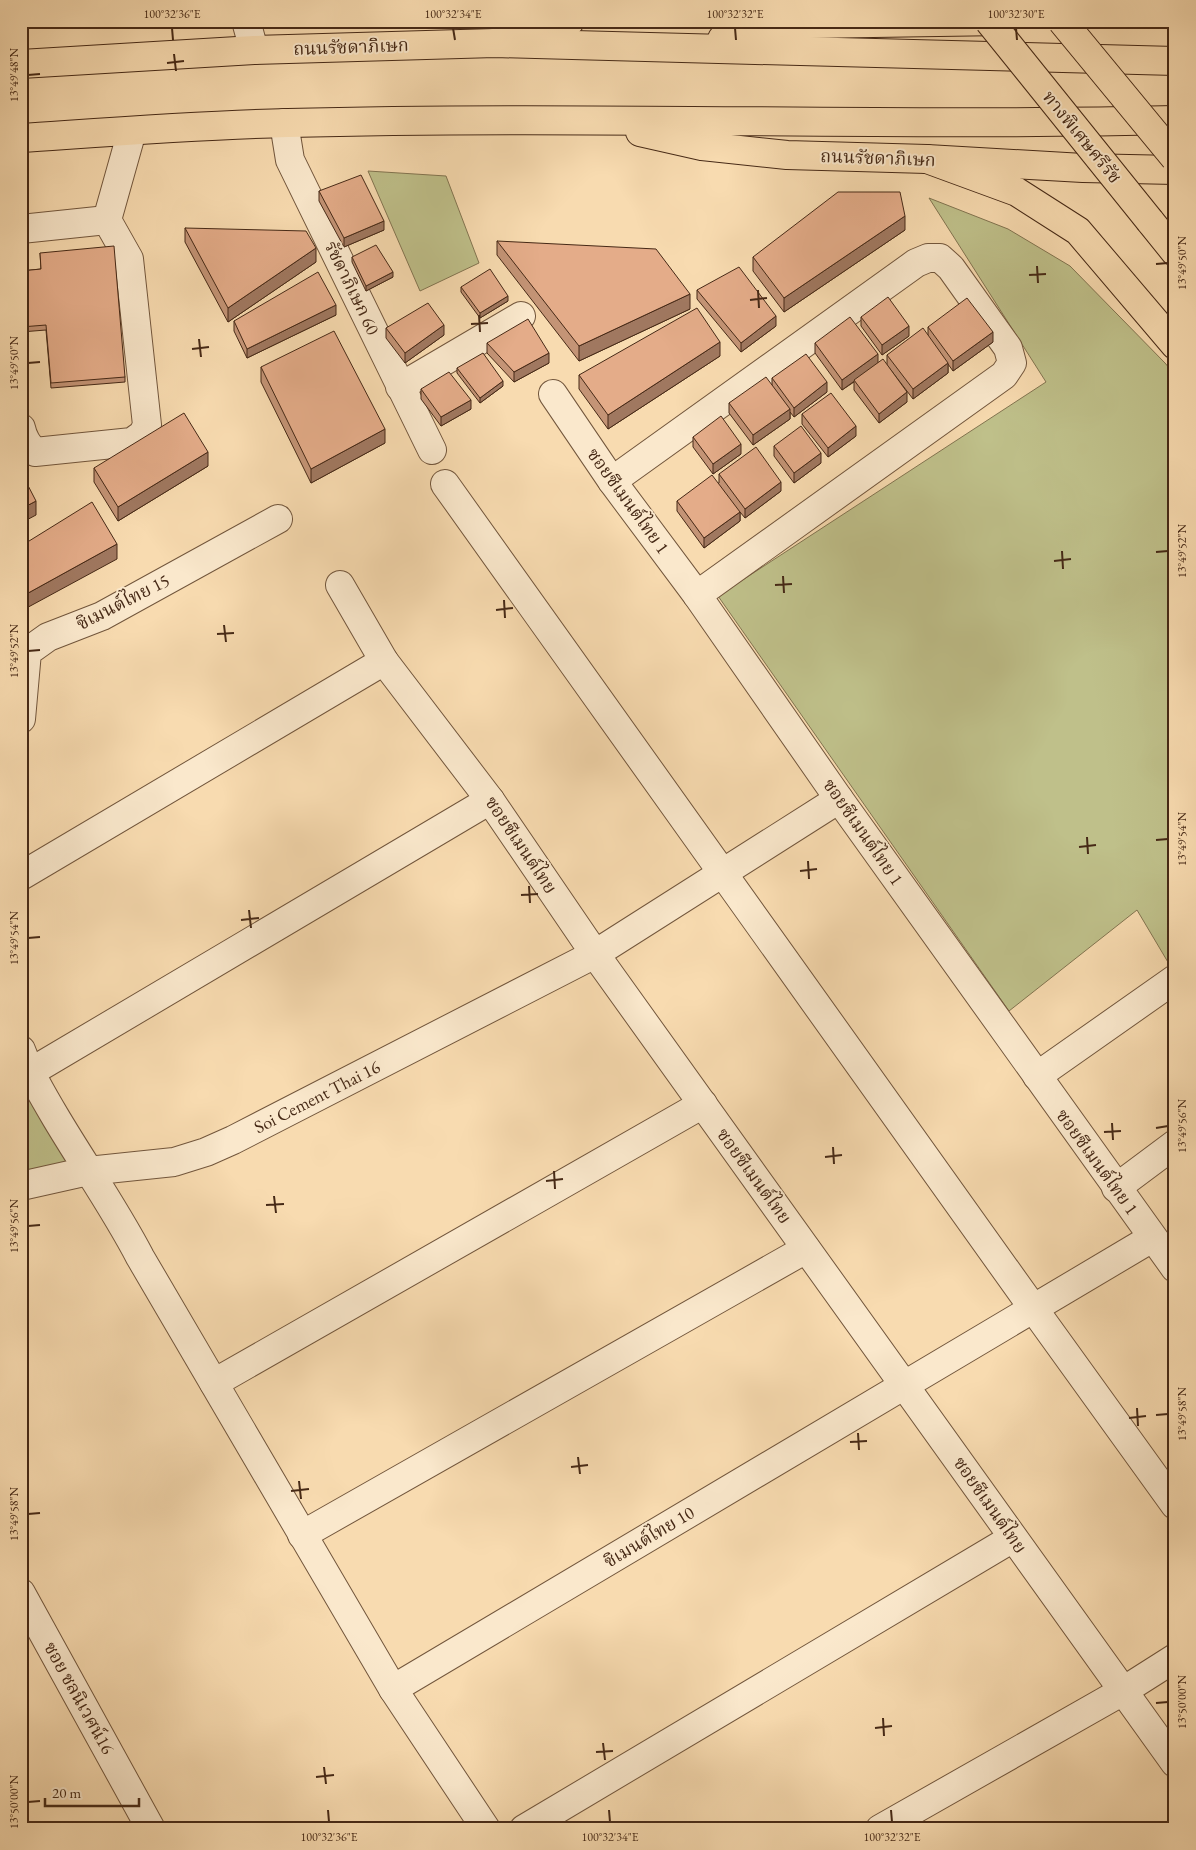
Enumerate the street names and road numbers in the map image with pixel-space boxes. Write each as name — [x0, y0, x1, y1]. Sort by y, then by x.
street label: ถนนรัชดาภิเษก — [293, 33, 409, 60]
street label: ทางพิเศษศรีรัช — [1038, 86, 1127, 188]
street label: ถนนรัชดาภิเษก — [820, 144, 936, 171]
street label: รัชดาภิเษก 60 — [320, 237, 385, 339]
street label: ซอยซีเมนต์ไทย 1 — [582, 443, 675, 558]
street label: ซิเมนต์ไทย 15 — [72, 568, 173, 635]
street label: ซอยซีเมนต์ไทย 1 — [818, 774, 909, 890]
street label: ซอยซีเมนต์ไทย — [480, 791, 563, 898]
street label: Soi Cement Thai 16 — [250, 1055, 384, 1138]
street label: ซอยซีเมนต์ไทย 1 — [1051, 1104, 1144, 1219]
street label: ซอยซีเมนต์ไทย — [712, 1123, 797, 1228]
street label: ซอยซีเมนต์ไทย — [949, 1452, 1032, 1558]
street label: ซิเมนต์ไทย 10 — [599, 1500, 699, 1573]
street label: ซอย ชลนิเวศน์16 — [39, 1637, 120, 1758]

